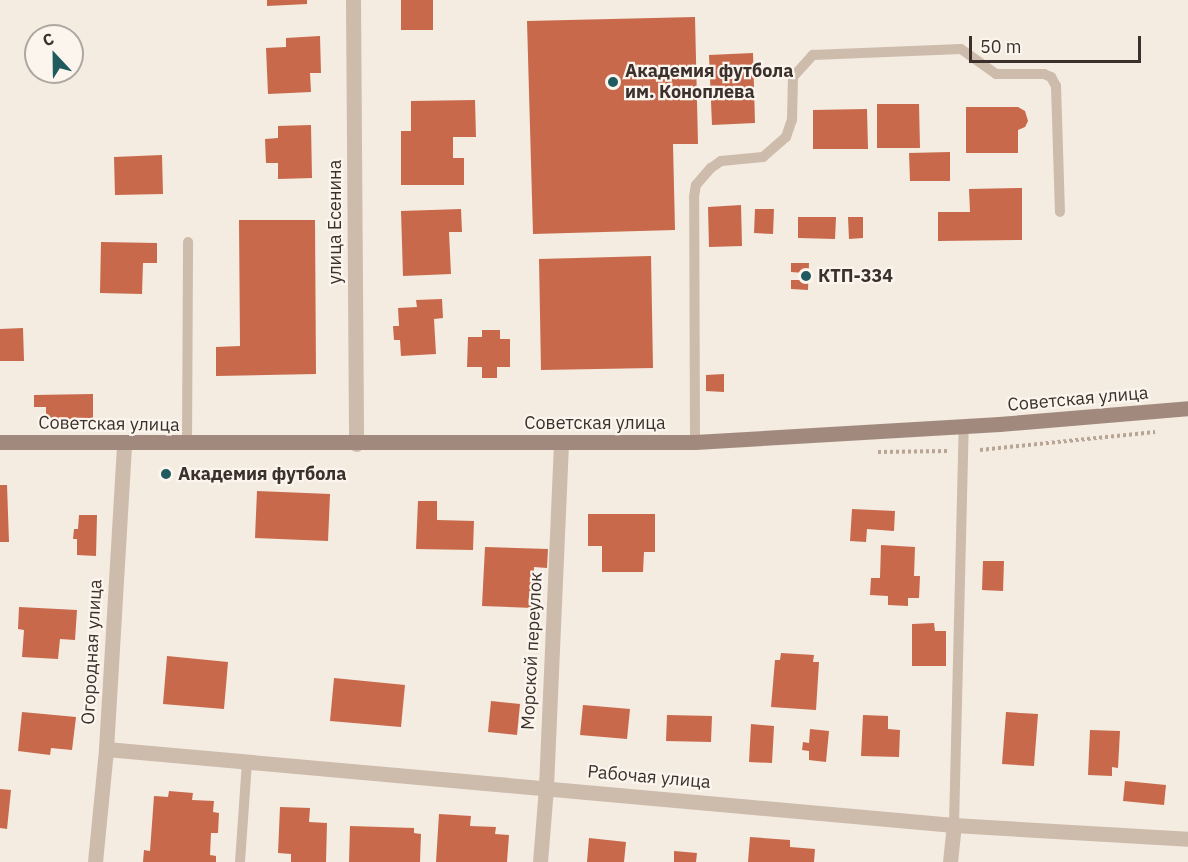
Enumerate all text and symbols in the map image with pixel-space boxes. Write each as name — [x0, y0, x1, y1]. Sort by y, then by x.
north arrow — [24, 24, 84, 84]
scale bar — [972, 24, 1144, 62]
text: С — [39, 28, 57, 50]
text: 50 m — [980, 35, 1022, 58]
place label: Академия футбола им. Коноплева — [625, 61, 794, 104]
marker: Академия футбола им. Коноплева — [606, 75, 620, 89]
street label: улица Есенина — [324, 160, 346, 284]
place label: КТП-334 — [818, 265, 893, 287]
marker: КТП-334 — [799, 269, 813, 283]
street label: Советская улица — [1007, 382, 1149, 416]
street label: Советская улица — [38, 412, 180, 436]
street label: Советская улица — [524, 412, 666, 434]
place label: Академия футбола — [178, 463, 347, 485]
marker: Академия футбола — [159, 467, 173, 481]
street label: Морской переулок — [517, 572, 547, 730]
street label: Огородная улица — [77, 579, 107, 725]
street label: Рабочая улица — [586, 761, 712, 793]

